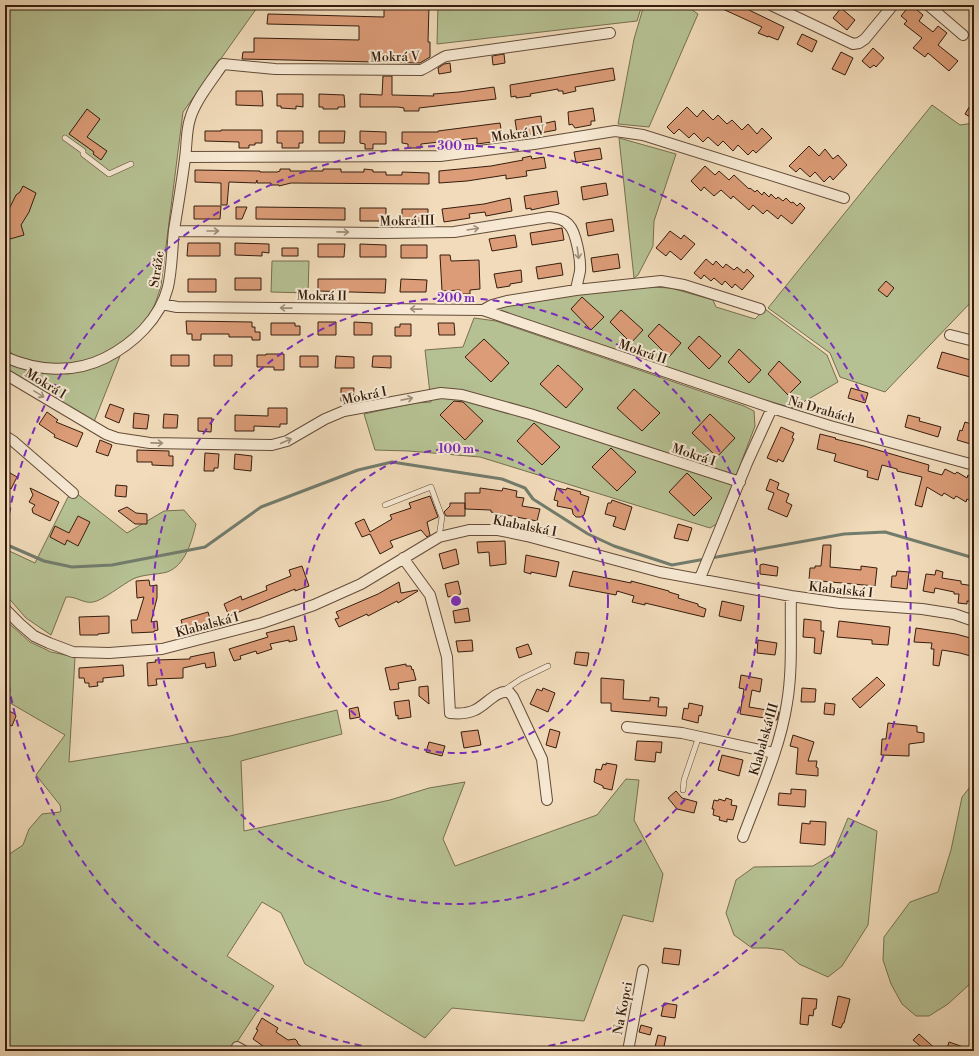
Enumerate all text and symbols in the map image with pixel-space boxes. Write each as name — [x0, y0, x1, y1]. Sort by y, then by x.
street label: Mokrá V — [370, 49, 421, 65]
street label: Mokrá IV — [490, 122, 547, 146]
text: 300 m — [437, 139, 475, 154]
street label: Mokrá III — [379, 213, 435, 229]
one-way arrow — [466, 225, 479, 233]
one-way arrow — [206, 227, 219, 235]
one-way arrow — [336, 229, 349, 236]
one-way arrow — [574, 247, 582, 260]
street label: Stráže — [146, 249, 168, 289]
street label: Mokrá II — [297, 288, 347, 304]
text: 200 m — [437, 291, 475, 306]
one-way arrow — [280, 304, 293, 312]
one-way arrow — [410, 306, 423, 313]
street label: Mokrá II — [616, 336, 669, 368]
street label: Mokrá I — [22, 365, 69, 402]
street label: Mokrá I — [340, 383, 388, 409]
one-way arrow — [33, 391, 45, 399]
street label: Na Drahách — [786, 393, 858, 427]
one-way arrow — [400, 395, 413, 403]
one-way arrow — [279, 437, 291, 445]
one-way arrow — [150, 439, 163, 447]
street label: Mokrá I — [670, 440, 718, 470]
text: 100 m — [438, 442, 474, 457]
street label: Klabalská I — [491, 512, 558, 540]
street label: Klabalská I — [808, 579, 874, 601]
centre of rings — [449, 594, 463, 608]
street label: Klabalská I — [174, 609, 241, 641]
street label: Klabalská III — [746, 701, 782, 777]
street label: Na Kopci — [610, 980, 636, 1036]

